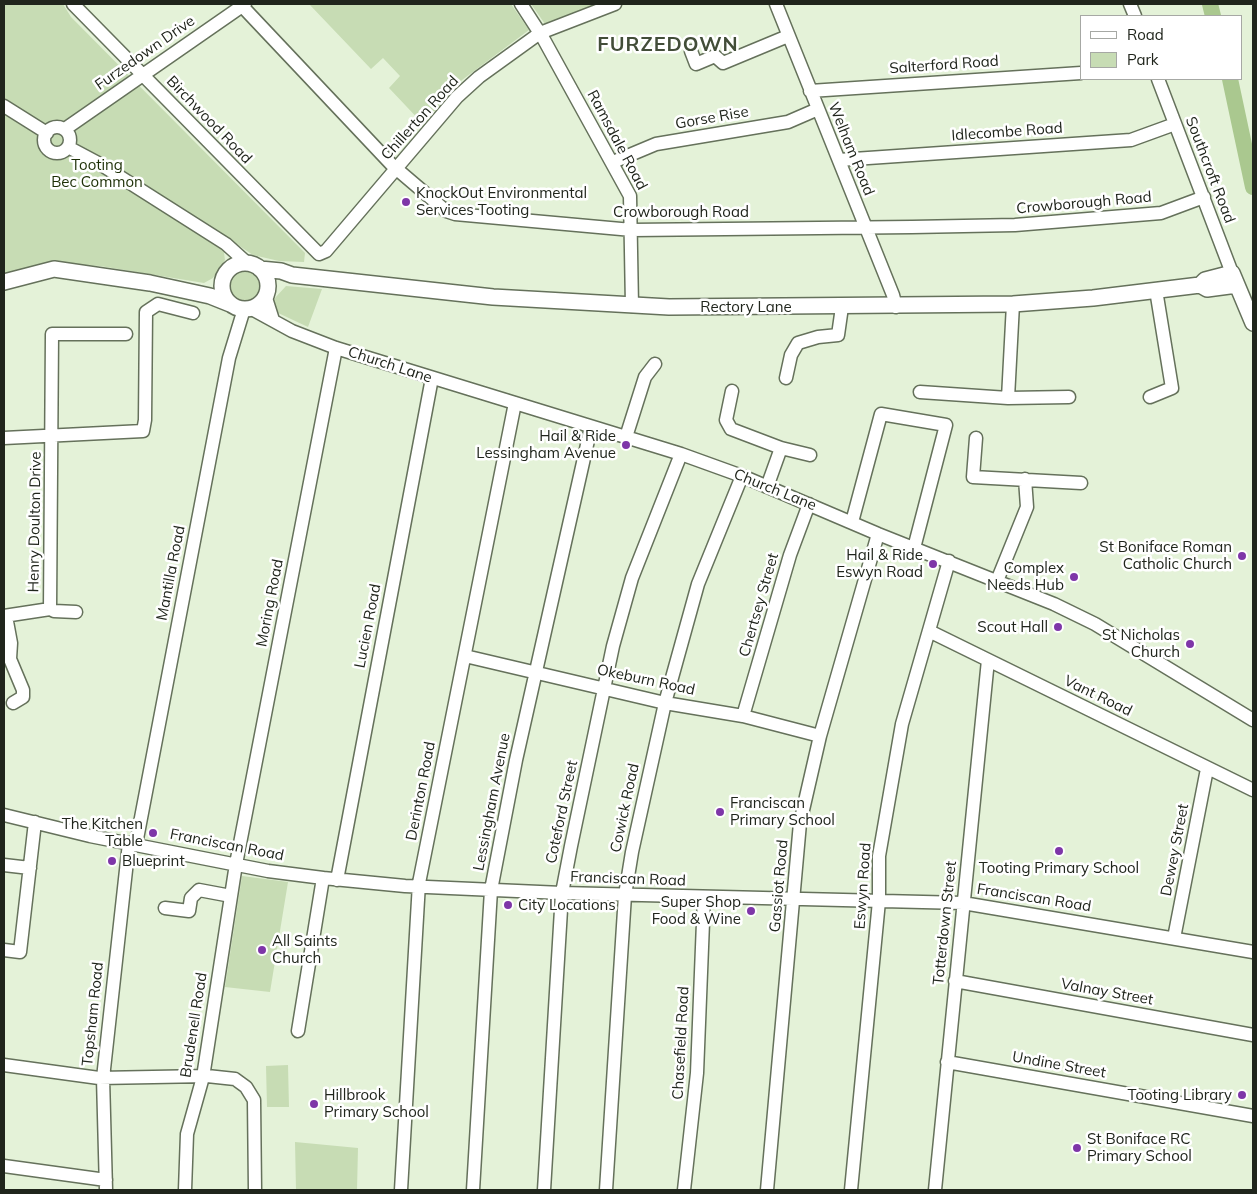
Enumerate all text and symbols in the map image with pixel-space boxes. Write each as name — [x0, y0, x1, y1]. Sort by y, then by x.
street label: Furzedown Drive — [92, 12, 198, 94]
legend — [1080, 15, 1242, 80]
text: Road — [1127, 25, 1164, 44]
district label: FURZEDOWN — [596, 33, 740, 57]
text: Park — [1127, 50, 1159, 69]
street label: Salterford Road — [889, 52, 999, 78]
street label: Birchwood Road — [163, 72, 255, 168]
street label: Chillerton Road — [378, 72, 462, 164]
street label: Ramsdale Road — [583, 87, 651, 193]
street label: Welham Road — [824, 100, 878, 198]
street label: Gorse Rise — [674, 103, 750, 133]
street label: Southcroft Road — [1181, 114, 1239, 226]
street label: Idlecombe Road — [951, 119, 1063, 145]
park label: Tooting Bec Common — [51, 156, 143, 191]
place label: KnockOut Environmental Services Tooting — [416, 184, 587, 219]
street label: Crowborough Road — [1016, 188, 1152, 218]
marker: KnockOut Environmental Services Tooting — [400, 196, 412, 208]
street label: Crowborough Road — [613, 203, 749, 221]
street label: Rectory Lane — [700, 298, 792, 316]
street label: Church Lane — [346, 343, 434, 387]
place label: Hail & Ride Lessingham Avenue — [476, 427, 616, 462]
marker: Hail & Ride Lessingham Avenue — [620, 439, 632, 451]
street label: Henry Doulton Drive — [25, 451, 45, 593]
street label: Church Lane — [731, 465, 819, 515]
street label: Mantilla Road — [153, 524, 189, 622]
place label: St Boniface Roman Catholic Church — [1099, 538, 1232, 573]
place label: Hail & Ride Eswyn Road — [836, 546, 923, 581]
marker: St Boniface Roman Catholic Church — [1236, 550, 1248, 562]
street label: Chertsey Street — [736, 551, 782, 659]
street label: Moring Road — [253, 558, 287, 648]
marker: Hail & Ride Eswyn Road — [927, 558, 939, 570]
place label: Complex Needs Hub — [987, 559, 1064, 594]
marker: Complex Needs Hub — [1068, 571, 1080, 583]
street label: Lucien Road — [351, 582, 385, 670]
place label: Scout Hall — [977, 618, 1048, 636]
marker: Scout Hall — [1052, 621, 1064, 633]
place label: St Nicholas Church — [1102, 626, 1180, 661]
marker: St Nicholas Church — [1184, 638, 1196, 650]
street label: Okeburn Road — [595, 661, 697, 699]
street label: Vant Road — [1061, 672, 1135, 720]
street label: Lessingham Avenue — [470, 732, 514, 872]
street label: Derinton Road — [403, 740, 439, 842]
street label: Coteford Street — [542, 759, 582, 865]
street label: Cowick Road — [607, 762, 643, 854]
place label: Franciscan Primary School — [730, 794, 835, 829]
street label: Dewey Street — [1157, 802, 1193, 898]
marker: Franciscan Primary School — [714, 806, 726, 818]
place label: The Kitchen Table — [62, 815, 143, 850]
street label: Franciscan Road — [168, 825, 286, 865]
marker: The Kitchen Table — [147, 827, 159, 839]
street label: Gassiot Road — [766, 839, 792, 933]
street label: Eswyn Road — [851, 842, 875, 930]
marker: Tooting Primary School — [1053, 845, 1065, 857]
place label: Blueprint — [122, 852, 185, 870]
marker: Blueprint — [106, 855, 118, 867]
place label: Tooting Primary School — [979, 859, 1139, 877]
street label: Totterdown Street — [930, 860, 960, 986]
street label: Franciscan Road — [570, 868, 686, 890]
street label: Franciscan Road — [975, 880, 1093, 916]
place label: Super Shop Food & Wine — [652, 893, 741, 928]
place label: City Locations — [518, 896, 616, 914]
marker: City Locations — [502, 899, 514, 911]
marker: Super Shop Food & Wine — [745, 905, 757, 917]
place label: All Saints Church — [272, 932, 337, 967]
marker: All Saints Church — [256, 944, 268, 956]
street label: Topsham Road — [79, 961, 107, 1067]
street label: Brudenell Road — [177, 971, 211, 1079]
street label: Valnay Street — [1060, 975, 1154, 1009]
street label: Chasefield Road — [669, 986, 693, 1100]
street label: Undine Street — [1011, 1048, 1107, 1082]
place label: Hillbrook Primary School — [324, 1086, 429, 1121]
place label: Tooting Library — [1127, 1086, 1232, 1104]
marker: Tooting Library — [1236, 1089, 1248, 1101]
marker: Hillbrook Primary School — [308, 1098, 320, 1110]
place label: St Boniface RC Primary School — [1087, 1130, 1192, 1165]
marker: St Boniface RC Primary School — [1071, 1142, 1083, 1154]

